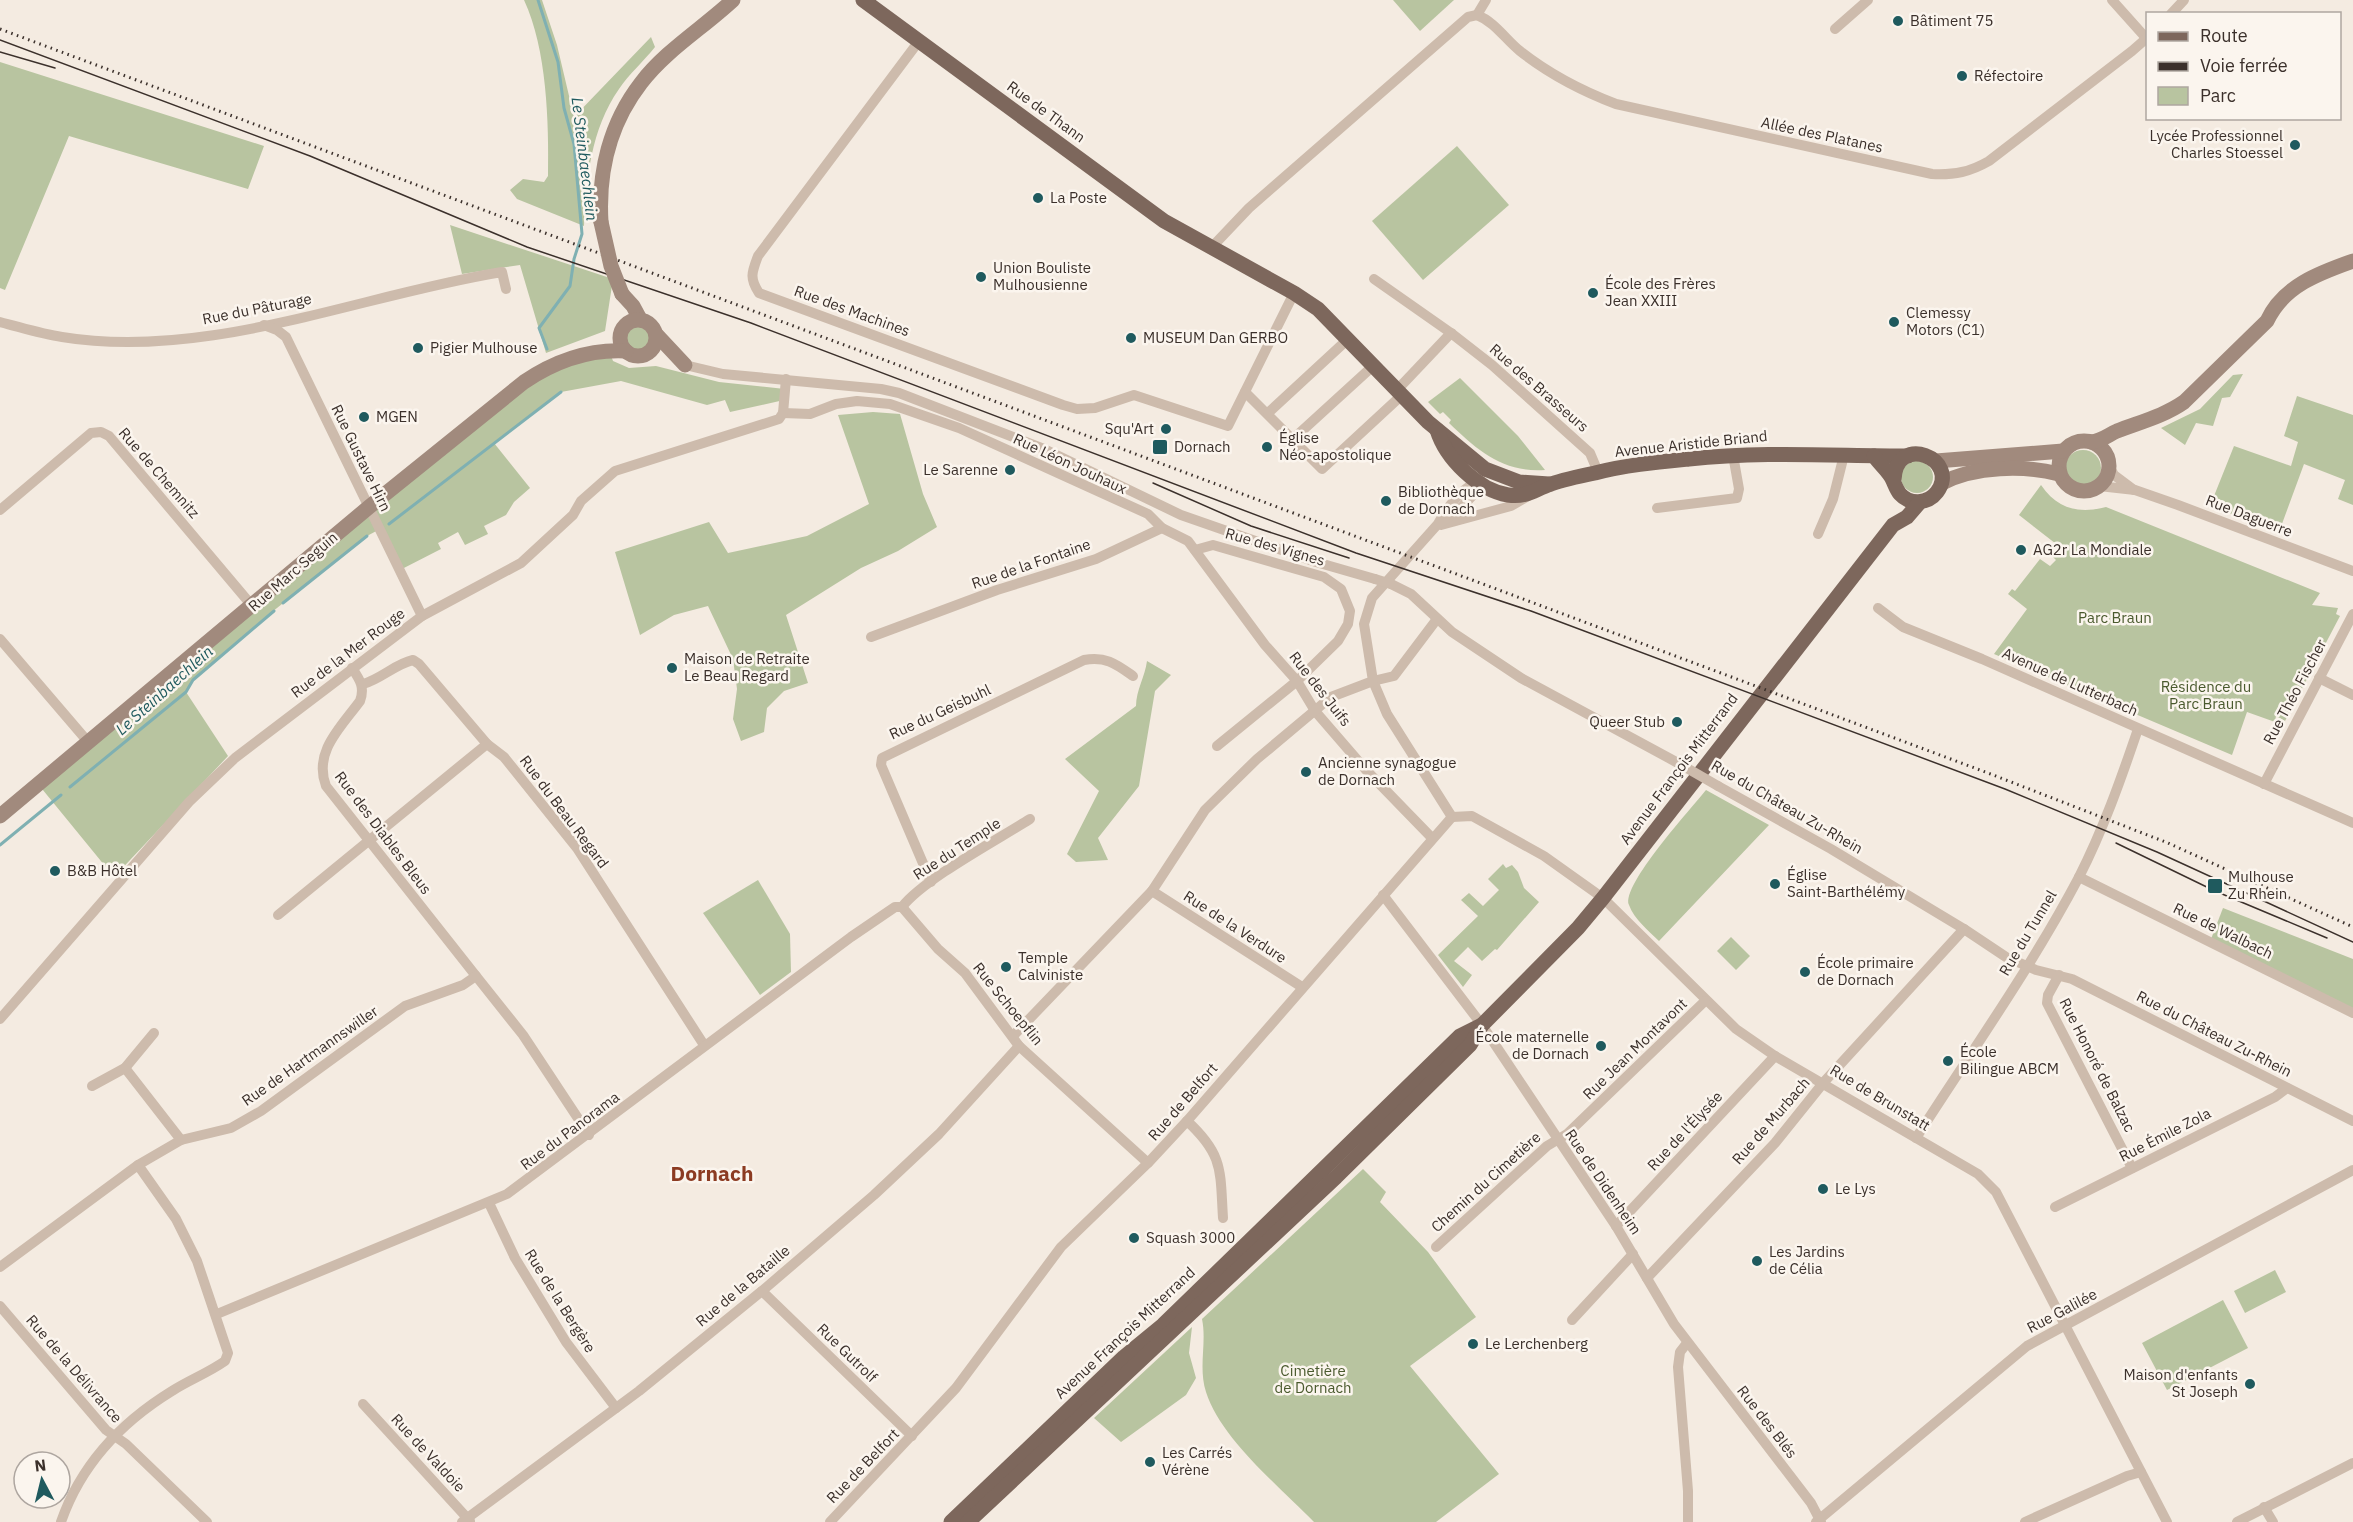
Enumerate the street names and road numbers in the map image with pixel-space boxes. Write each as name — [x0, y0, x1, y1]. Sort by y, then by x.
street label: Rue de Thann — [1003, 77, 1089, 146]
street label: Allée des Platanes — [1759, 112, 1885, 157]
street label: Rue des Machines — [792, 281, 913, 340]
street label: Rue du Pâturage — [201, 289, 313, 328]
street label: Rue des Brasseurs — [1486, 339, 1593, 436]
street label: Rue Gustave Hirn — [327, 401, 396, 514]
street label: Rue de Chemnitz — [115, 423, 204, 522]
street label: Avenue Aristide Briand — [1614, 426, 1768, 461]
street label: Rue Léon Jouhaux — [1010, 429, 1130, 498]
street label: Rue Daguerre — [2203, 490, 2295, 541]
street label: Rue des Vignes — [1223, 523, 1327, 570]
street label: Rue Marc Seguin — [244, 528, 341, 616]
street label: Rue de la Fontaine — [969, 534, 1093, 593]
street label: Rue de la Mer Rouge — [287, 604, 408, 702]
street label: Rue Théo Fischer — [2259, 635, 2331, 748]
street label: Avenue de Lutterbach — [1999, 643, 2141, 720]
street label: Rue des Juifs — [1285, 647, 1356, 730]
street label: Rue du Geisbuhl — [886, 680, 994, 743]
street label: Avenue François Mitterrand — [1615, 689, 1742, 848]
street label: Rue du Beau Regard — [516, 752, 613, 872]
street label: Rue du Château Zu-Rhein — [1708, 755, 1866, 858]
street label: Rue des Diables Bleus — [331, 767, 436, 898]
street label: Rue du Temple — [909, 813, 1004, 884]
street label: Rue de la Verdure — [1180, 886, 1290, 967]
street label: Rue du Tunnel — [1995, 887, 2061, 979]
street label: Rue de Walbach — [2170, 898, 2276, 963]
street label: Rue Schoepflin — [969, 958, 1048, 1049]
street label: Rue du Château Zu-Rhein — [2133, 986, 2295, 1081]
street label: Rue Jean Montavont — [1579, 994, 1691, 1103]
street label: Rue Honoré de Balzac — [2055, 995, 2140, 1135]
street label: Rue de Hartmannswiller — [238, 1001, 382, 1110]
street label: Rue de Belfort — [1144, 1059, 1221, 1144]
street label: Rue de Brunstatt — [1827, 1060, 1934, 1135]
street label: Rue de Murbach — [1728, 1073, 1814, 1168]
street label: Rue du Panorama — [516, 1087, 623, 1174]
street label: Rue de l'Élysée — [1643, 1087, 1726, 1174]
street label: Rue Émile Zola — [2116, 1103, 2214, 1166]
street label: Rue de Didenheim — [1561, 1125, 1646, 1238]
street label: Chemin du Cimetière — [1427, 1127, 1544, 1236]
street label: Rue de la Bataille — [692, 1241, 794, 1331]
street label: Rue de la Bergère — [521, 1245, 600, 1356]
street label: Avenue François Mitterrand — [1051, 1263, 1199, 1403]
street label: Rue Galilée — [2023, 1284, 2100, 1337]
street label: Rue de la Délivrance — [22, 1311, 127, 1427]
street label: Rue Gutrolf — [813, 1319, 882, 1386]
street label: Rue des Blés — [1733, 1382, 1802, 1462]
street label: Rue de Valdoie — [387, 1410, 469, 1496]
street label: Rue de Belfort — [822, 1424, 903, 1507]

